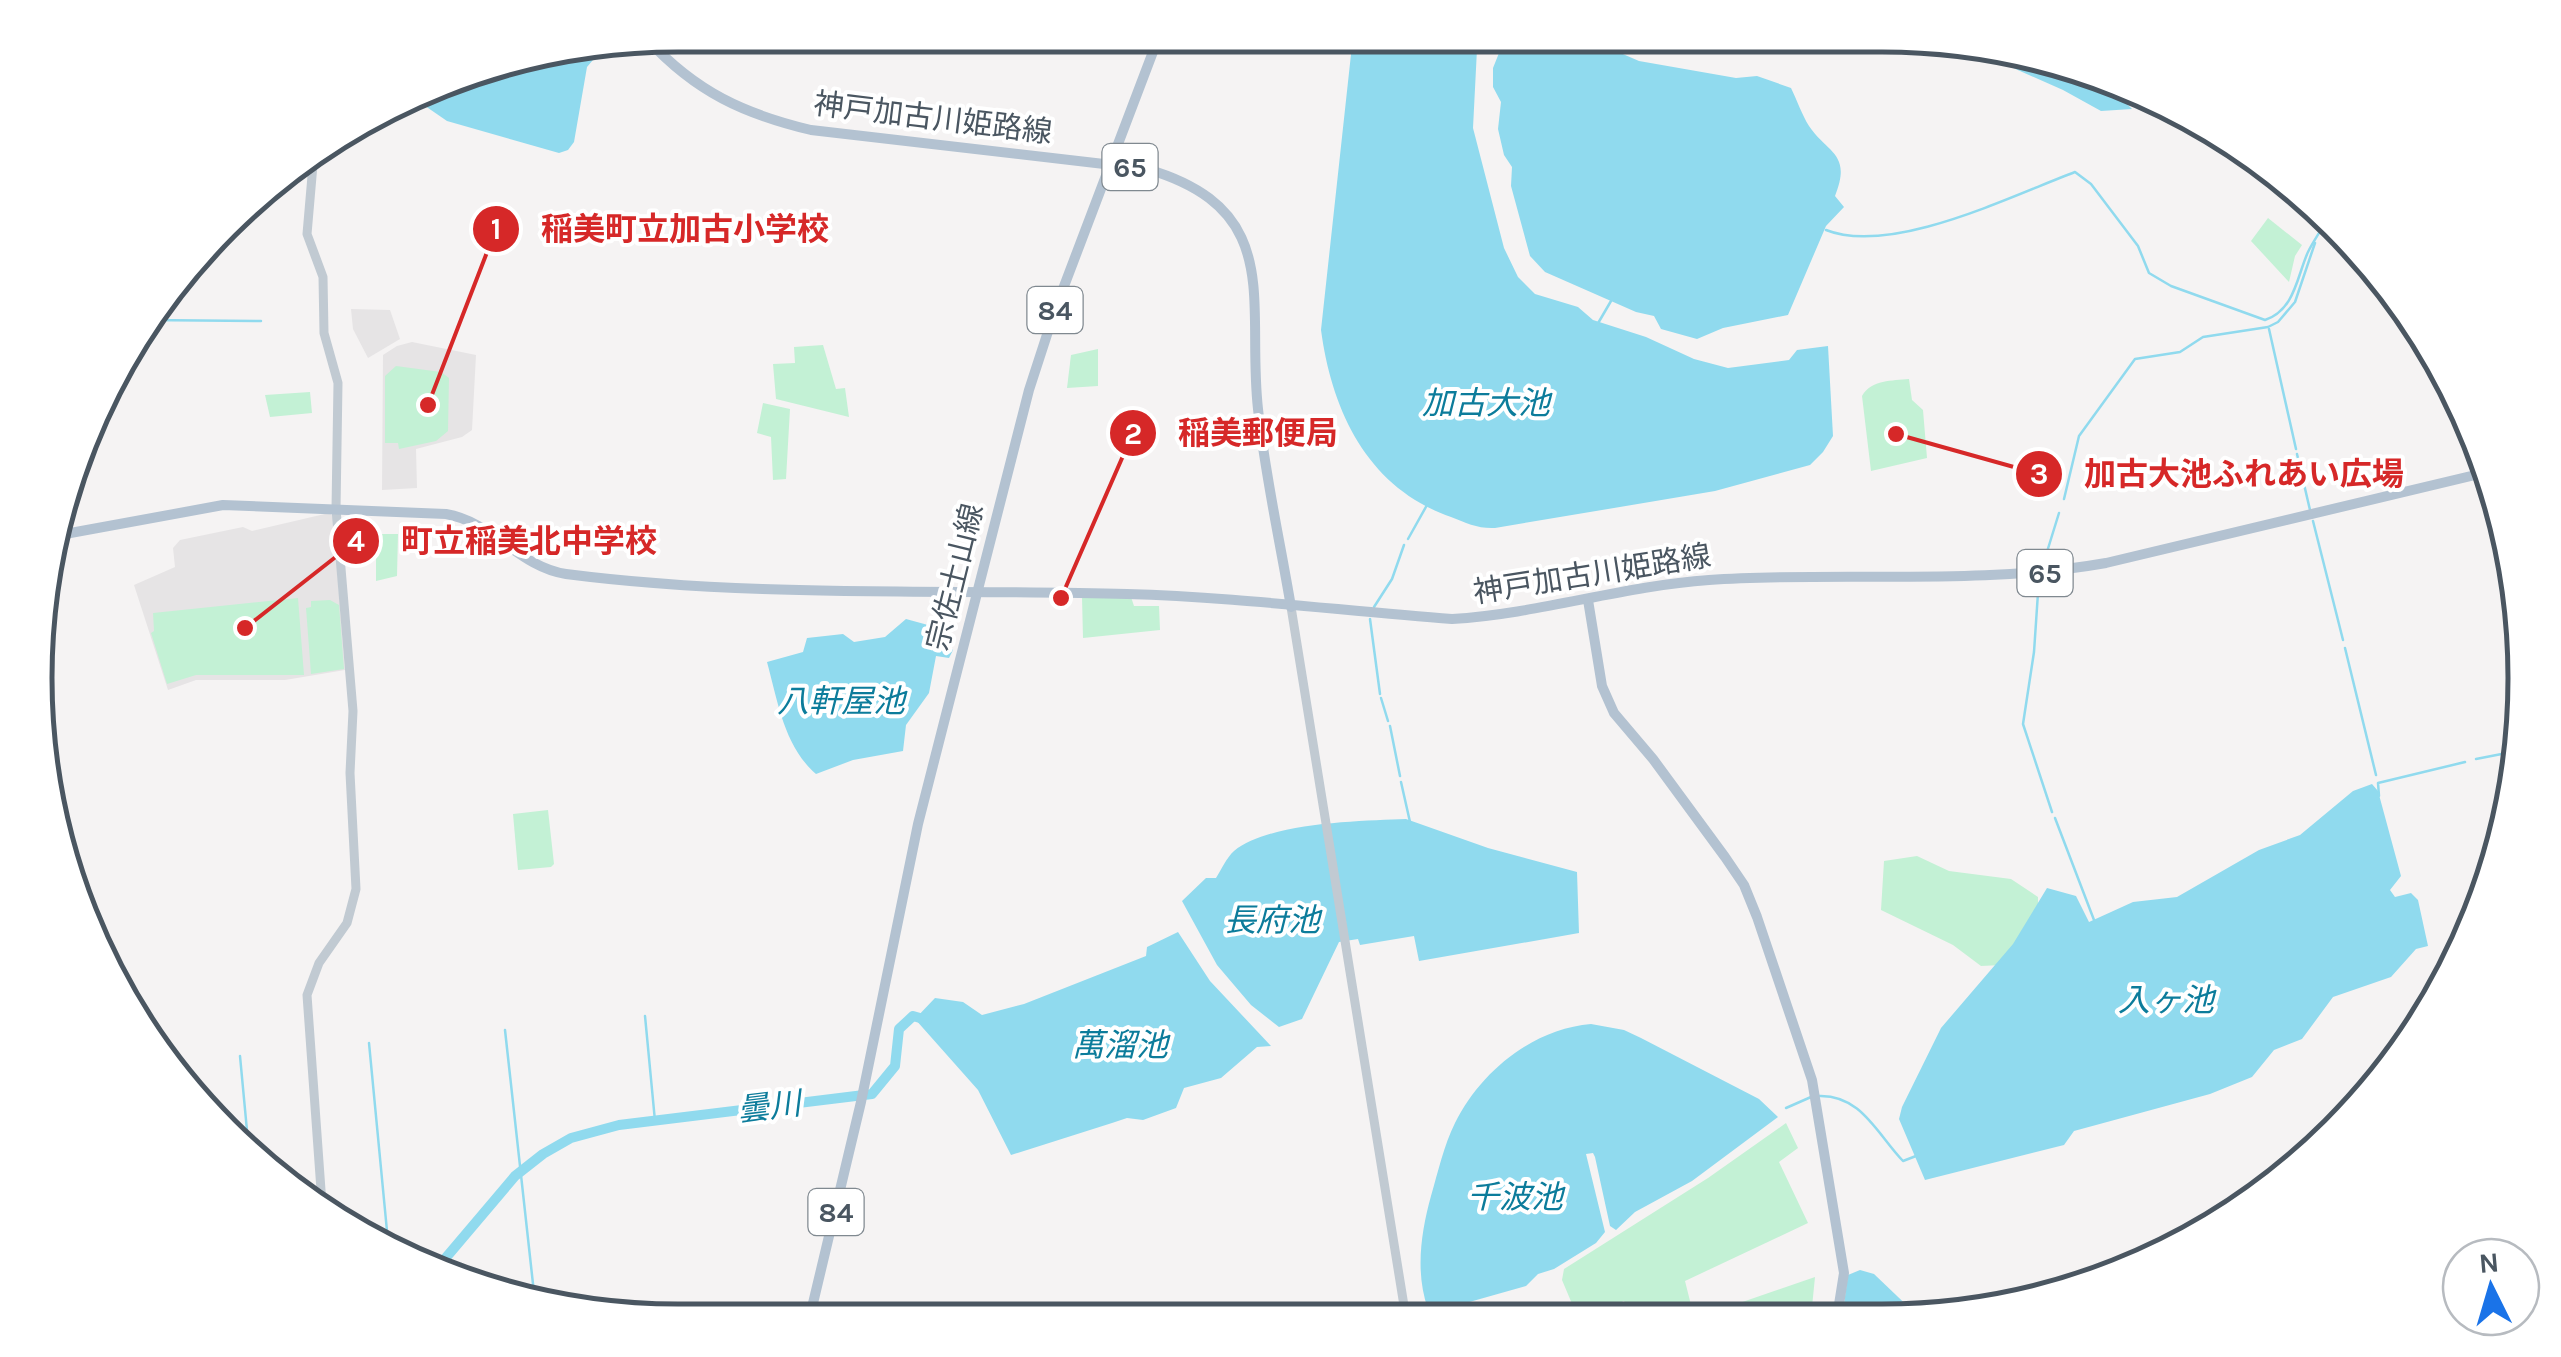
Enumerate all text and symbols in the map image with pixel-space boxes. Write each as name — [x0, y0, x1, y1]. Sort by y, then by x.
street label: 神戸加古川姫路線 — [812, 86, 1054, 150]
road number: 65 — [1102, 144, 1158, 190]
callout: 稲美町立加古小学校 — [471, 198, 849, 260]
text: 1 — [491, 211, 501, 247]
text: 稲美町立加古小学校 — [541, 211, 829, 248]
road number: 84 — [1028, 287, 1082, 333]
water label: 加古大池 — [1422, 385, 1553, 422]
callout: 稲美郵便局 — [1108, 402, 1358, 464]
text: 稲美郵便局 — [1178, 415, 1338, 452]
text: 2 — [1124, 416, 1142, 452]
callout: 加古大池ふれあい広場 — [2014, 443, 2424, 505]
text: 3 — [2030, 456, 2048, 492]
text: 加古大池ふれあい広場 — [2084, 456, 2404, 493]
street label: 宗佐土山線 — [919, 500, 991, 654]
callout: 町立稲美北中学校 — [331, 510, 677, 572]
text: 4 — [347, 523, 365, 559]
text: 町立稲美北中学校 — [401, 523, 657, 560]
street label: 神戸加古川姫路線 — [1471, 537, 1713, 611]
road number: 65 — [2018, 550, 2072, 596]
water label: 八軒屋池 — [777, 683, 908, 720]
water label: 長府池 — [1224, 902, 1323, 939]
water label: 入ヶ池 — [2118, 982, 2217, 1019]
water label: 萬溜池 — [1072, 1027, 1171, 1064]
water label: 曇川 — [735, 1084, 806, 1129]
water label: 千波池 — [1467, 1179, 1566, 1216]
road number: 84 — [808, 1189, 864, 1235]
north arrow — [2441, 1237, 2541, 1337]
text: N — [2477, 1245, 2500, 1280]

